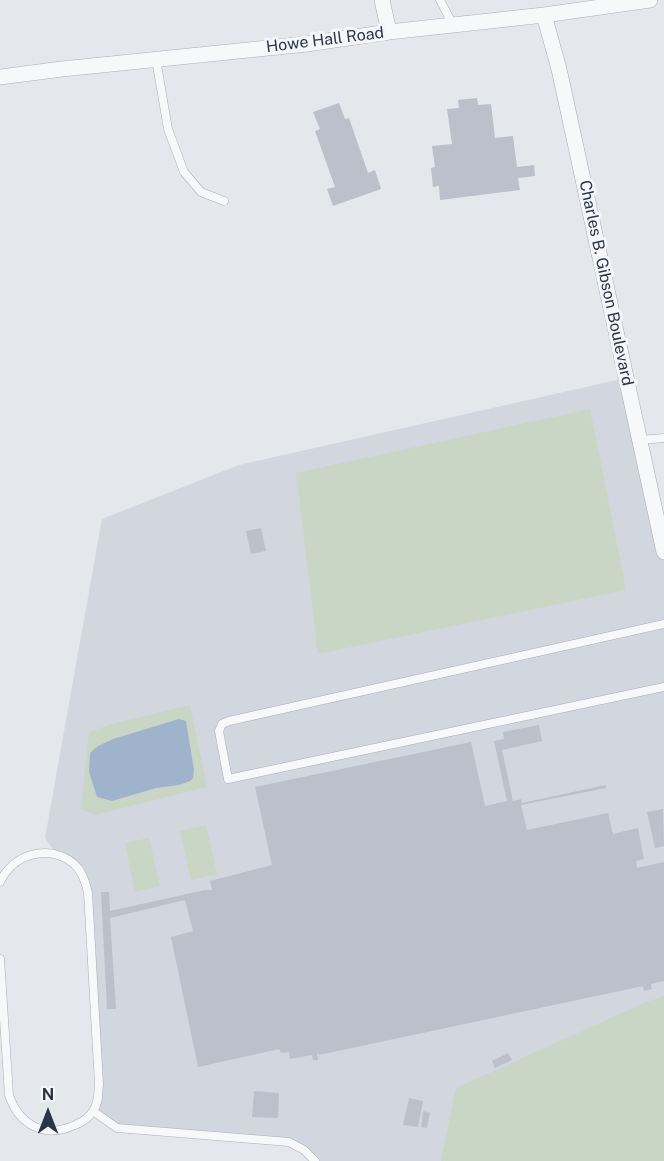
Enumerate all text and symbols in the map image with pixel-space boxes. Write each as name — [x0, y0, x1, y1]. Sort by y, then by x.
street label: Howe Hall Road — [265, 23, 385, 57]
street label: Charles B. Gibson Boulevard — [575, 179, 637, 387]
north arrow — [18, 1083, 78, 1143]
text: N — [42, 1085, 54, 1104]

